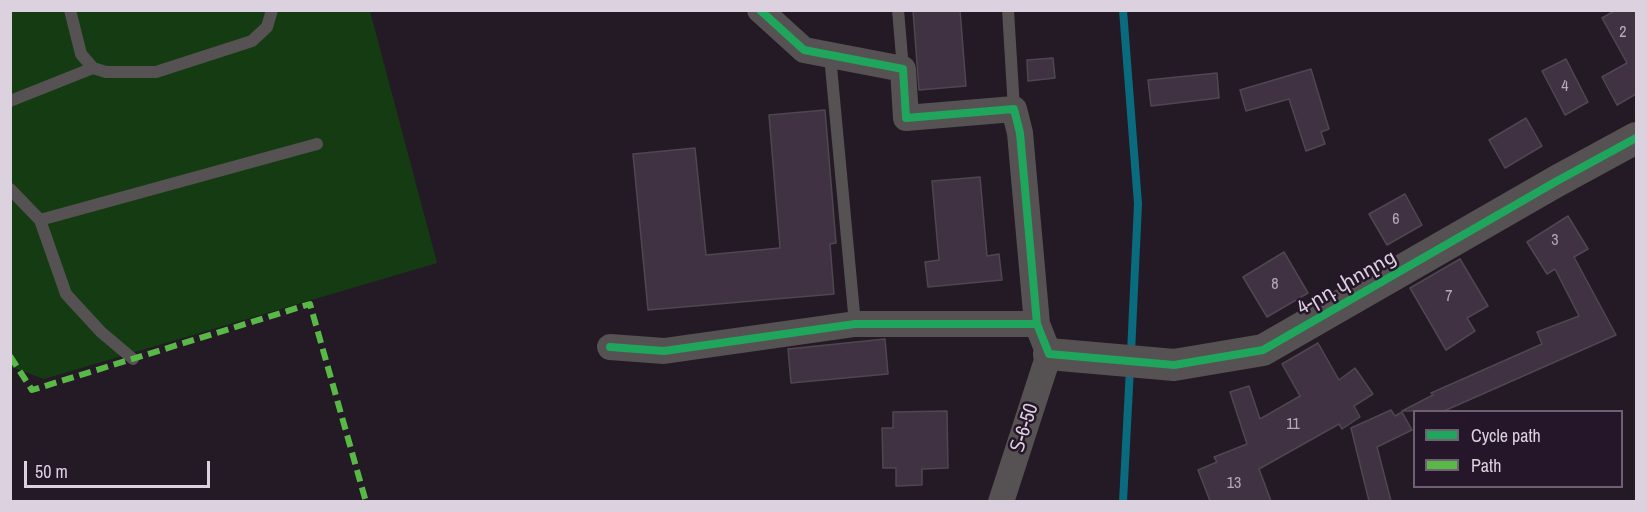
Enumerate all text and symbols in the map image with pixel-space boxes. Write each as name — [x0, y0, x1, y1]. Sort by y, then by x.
house number: 2 — [1619, 23, 1627, 43]
house number: 4 — [1561, 77, 1569, 97]
house number: 6 — [1392, 210, 1400, 230]
house number: 3 — [1551, 231, 1559, 251]
street label: 4-րդ փողոց — [1293, 245, 1401, 321]
house number: 8 — [1271, 275, 1279, 295]
house number: 7 — [1445, 287, 1453, 307]
street label: Տ-6-50 — [1006, 401, 1044, 455]
legend — [1413, 410, 1623, 488]
house number: 11 — [1286, 415, 1300, 435]
text: Cycle path — [1471, 423, 1541, 448]
scale bar — [27, 449, 213, 487]
text: Path — [1471, 453, 1501, 478]
text: 50 m — [35, 459, 68, 484]
house number: 13 — [1227, 474, 1241, 494]

